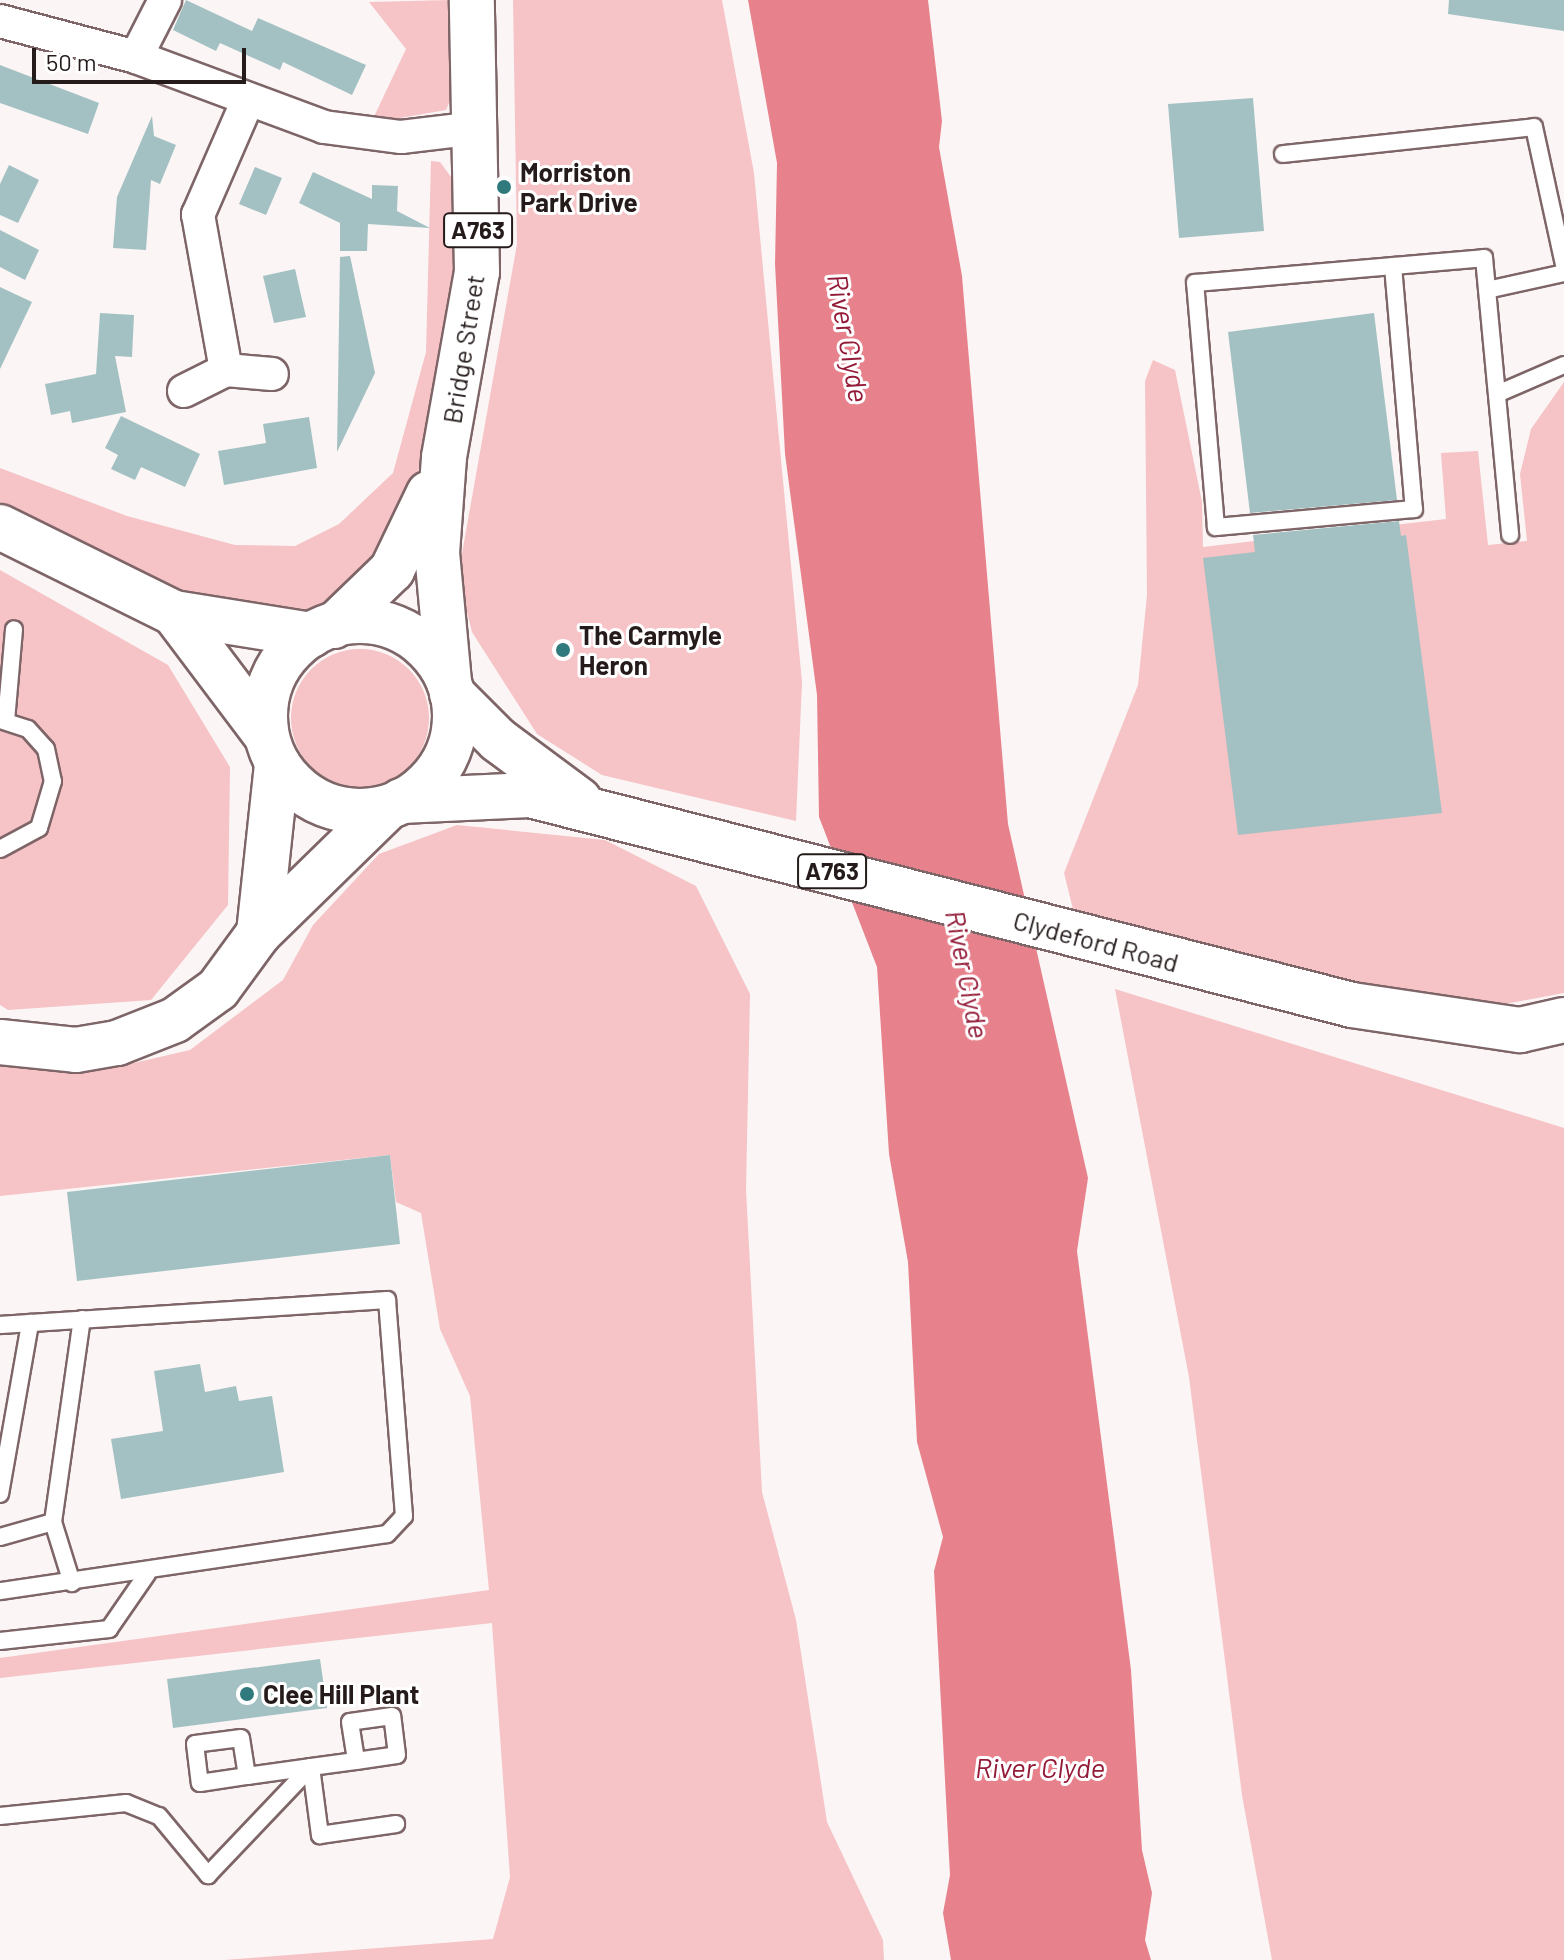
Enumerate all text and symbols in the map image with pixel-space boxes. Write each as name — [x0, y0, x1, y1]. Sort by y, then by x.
scale bar — [36, 32, 250, 82]
text: 50 m — [46, 47, 97, 76]
place label: Morriston Park Drive — [520, 156, 638, 218]
marker: Morriston Park Drive — [495, 178, 513, 196]
road number: A763 — [442, 210, 514, 250]
water label: River Clyde — [821, 271, 877, 405]
street label: Bridge Street — [436, 272, 490, 426]
place label: The Carmyle Heron — [579, 619, 722, 680]
marker: The Carmyle Heron — [554, 641, 572, 659]
road number: A763 — [796, 851, 868, 891]
street label: Clydeford Road — [1010, 904, 1182, 978]
water label: River Clyde — [939, 907, 997, 1041]
place label: Clee Hill Plant — [263, 1678, 419, 1710]
marker: Clee Hill Plant — [238, 1685, 256, 1703]
water label: River Clyde — [975, 1750, 1105, 1784]

